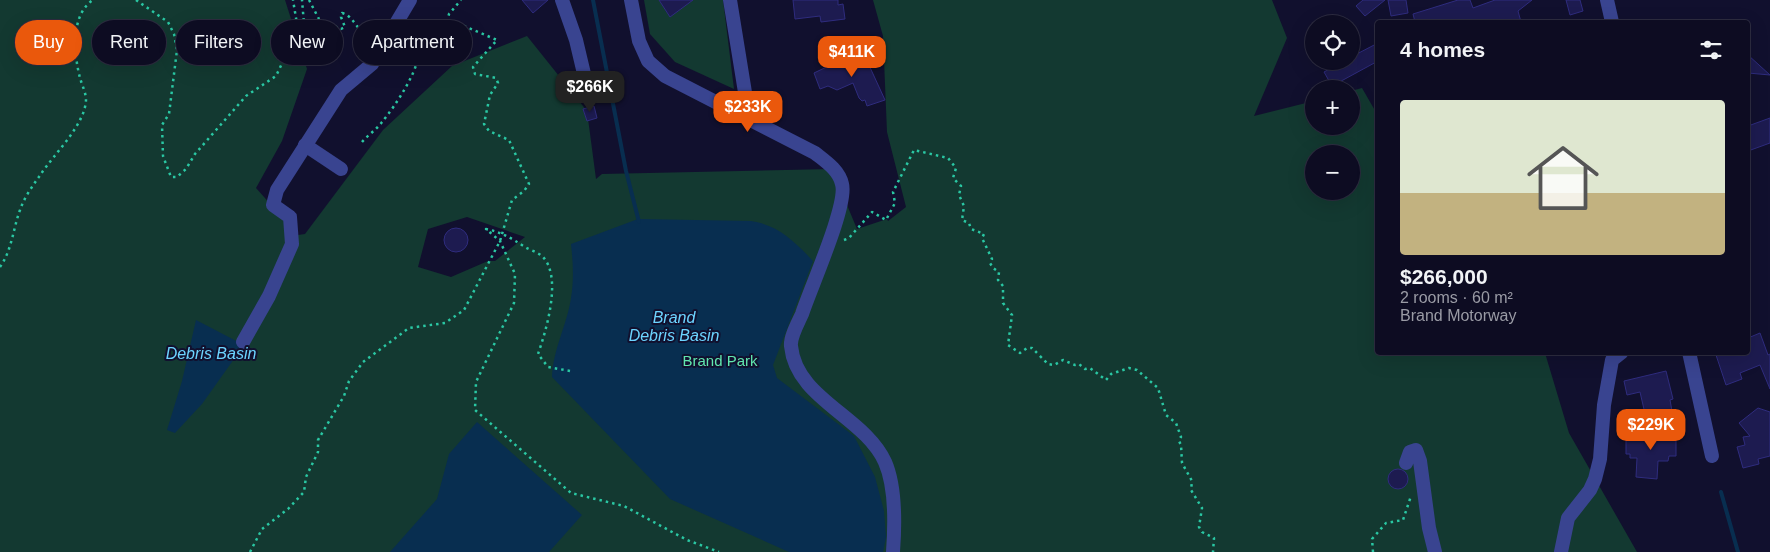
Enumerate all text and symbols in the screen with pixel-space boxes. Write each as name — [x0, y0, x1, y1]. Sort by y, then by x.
map controls — [1305, 15, 1360, 200]
button: locate — [1305, 15, 1360, 70]
chip: Buy — [15, 20, 82, 65]
chip: Rent — [92, 20, 166, 65]
chip: Filters — [176, 20, 261, 65]
chip: New — [271, 20, 343, 65]
chip: Apartment — [353, 20, 472, 65]
pin: $411K — [817, 36, 887, 78]
icon: filters — [1697, 36, 1725, 64]
text: 4 homes — [1400, 38, 1485, 61]
text: $411K — [829, 43, 875, 60]
pin: $266K — [555, 70, 625, 113]
text: $266K — [566, 78, 614, 95]
button: + — [1305, 80, 1360, 135]
pin: $233K — [713, 90, 783, 133]
text: $233K — [724, 98, 772, 115]
icon: home — [1518, 133, 1608, 223]
button: − — [1305, 145, 1360, 200]
text: $266,000 — [1400, 265, 1488, 288]
text: 2 rooms · 60 m² — [1400, 289, 1513, 306]
text: Brand Motorway — [1400, 307, 1517, 324]
water label: Brand Debris Basin — [629, 309, 719, 344]
water label: Debris Basin — [166, 345, 256, 362]
park label: Brand Park — [682, 352, 758, 369]
pin: $229K — [1616, 408, 1686, 451]
text: $229K — [1627, 416, 1675, 433]

